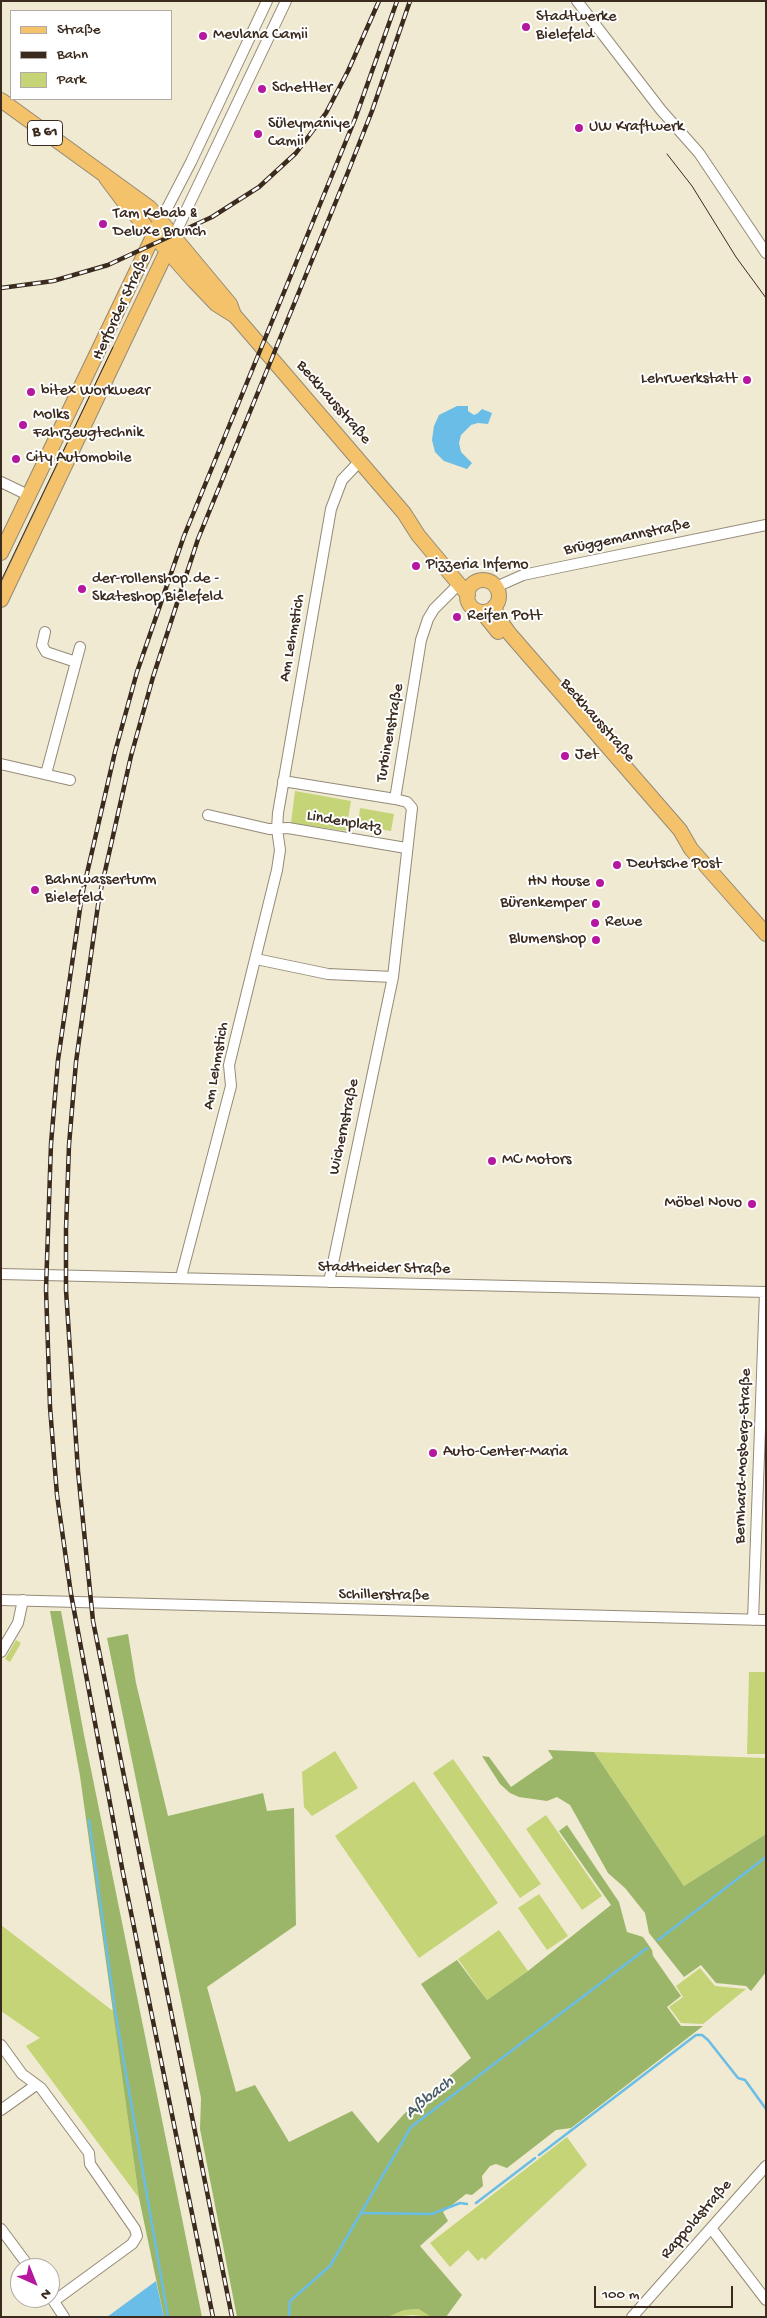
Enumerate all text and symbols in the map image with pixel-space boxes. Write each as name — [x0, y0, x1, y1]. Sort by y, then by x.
place label: Stadtwerke Bielefeld — [536, 8, 616, 46]
legend — [10, 10, 172, 100]
text: Straße — [57, 21, 101, 39]
marker: Stadtwerke Bielefeld — [520, 21, 532, 33]
place label: Mevlana Camii — [213, 26, 308, 46]
marker: Mevlana Camii — [197, 30, 209, 42]
text: Bahn — [57, 46, 88, 64]
text: Park — [57, 71, 86, 89]
place label: Schettler — [272, 79, 332, 99]
marker: Schettler — [256, 83, 268, 95]
place label: Süleymaniye Camii — [268, 115, 350, 153]
place label: UW Kraftwerk — [589, 118, 684, 138]
road number: B 61 — [28, 120, 62, 146]
marker: UW Kraftwerk — [573, 122, 585, 134]
marker: Süleymaniye Camii — [252, 128, 264, 140]
place label: Tam Kebab & Deluxe Brunch — [113, 205, 206, 243]
marker: Tam Kebab & Deluxe Brunch — [97, 218, 109, 230]
street label: Herforder Straße — [89, 251, 155, 363]
street label: Beckhausstraße — [291, 357, 375, 449]
place label: Lehrwerkstatt — [641, 370, 737, 390]
marker: Lehrwerkstatt — [741, 374, 753, 386]
place label: bitex Workwear — [41, 382, 150, 402]
marker: bitex Workwear — [25, 386, 37, 398]
place label: Molks Fahrzeugtechnik — [33, 406, 143, 444]
marker: Molks Fahrzeugtechnik — [17, 419, 29, 431]
place label: City Automobile — [26, 449, 131, 469]
marker: City Automobile — [10, 453, 22, 465]
street label: Brüggemannstraße — [562, 515, 692, 561]
place label: Pizzeria Inferno — [426, 556, 529, 576]
marker: Pizzeria Inferno — [410, 560, 422, 572]
place label: der-rollenshop.de - Skateshop Bielefeld — [92, 570, 222, 608]
marker: der-rollenshop.de - Skateshop Bielefeld — [76, 583, 88, 595]
street label: Am Lehmstich — [276, 593, 310, 683]
place label: Reifen Pott — [467, 607, 542, 627]
marker: Reifen Pott — [451, 611, 463, 623]
street label: Beckhausstraße — [555, 675, 639, 767]
street label: Turbinenstraße — [373, 682, 409, 784]
place label: Jet — [575, 746, 598, 766]
marker: Jet — [559, 750, 571, 762]
street label: Lindenplatz — [305, 807, 383, 839]
place label: Deutsche Post — [627, 855, 721, 875]
marker: Deutsche Post — [611, 859, 623, 871]
place label: Bahnwasserturm Bielefeld — [45, 871, 156, 909]
place label: HN House — [528, 873, 590, 893]
marker: HN House — [594, 877, 606, 889]
marker: Bahnwasserturm Bielefeld — [29, 884, 41, 896]
place label: Bürenkemper — [500, 894, 586, 914]
marker: Bürenkemper — [590, 898, 602, 910]
place label: Rewe — [605, 913, 642, 933]
marker: Rewe — [589, 917, 601, 929]
place label: Blumenshop — [509, 930, 586, 950]
marker: Blumenshop — [590, 934, 602, 946]
street label: Am Lehmstich — [200, 1021, 234, 1111]
street label: Wichernstraße — [325, 1077, 365, 1177]
place label: MC Motors — [502, 1151, 571, 1171]
marker: MC Motors — [486, 1155, 498, 1167]
place label: Möbel Novo — [664, 1194, 742, 1214]
marker: Möbel Novo — [746, 1198, 758, 1210]
street label: Stadtheider Straße — [318, 1258, 450, 1280]
street label: Bernhard-Mosberg-Straße — [731, 1368, 757, 1544]
place label: Auto-Center-Maria — [443, 1443, 568, 1463]
marker: Auto-Center-Maria — [427, 1447, 439, 1459]
street label: Schillerstraße — [338, 1586, 430, 1606]
water label: Aßbach — [401, 2072, 459, 2124]
street label: Rappoldstraße — [657, 2176, 737, 2264]
north arrow — [10, 2258, 60, 2308]
scale bar — [597, 2276, 736, 2308]
text: N — [36, 2284, 54, 2303]
text: 100 m — [602, 2286, 639, 2304]

